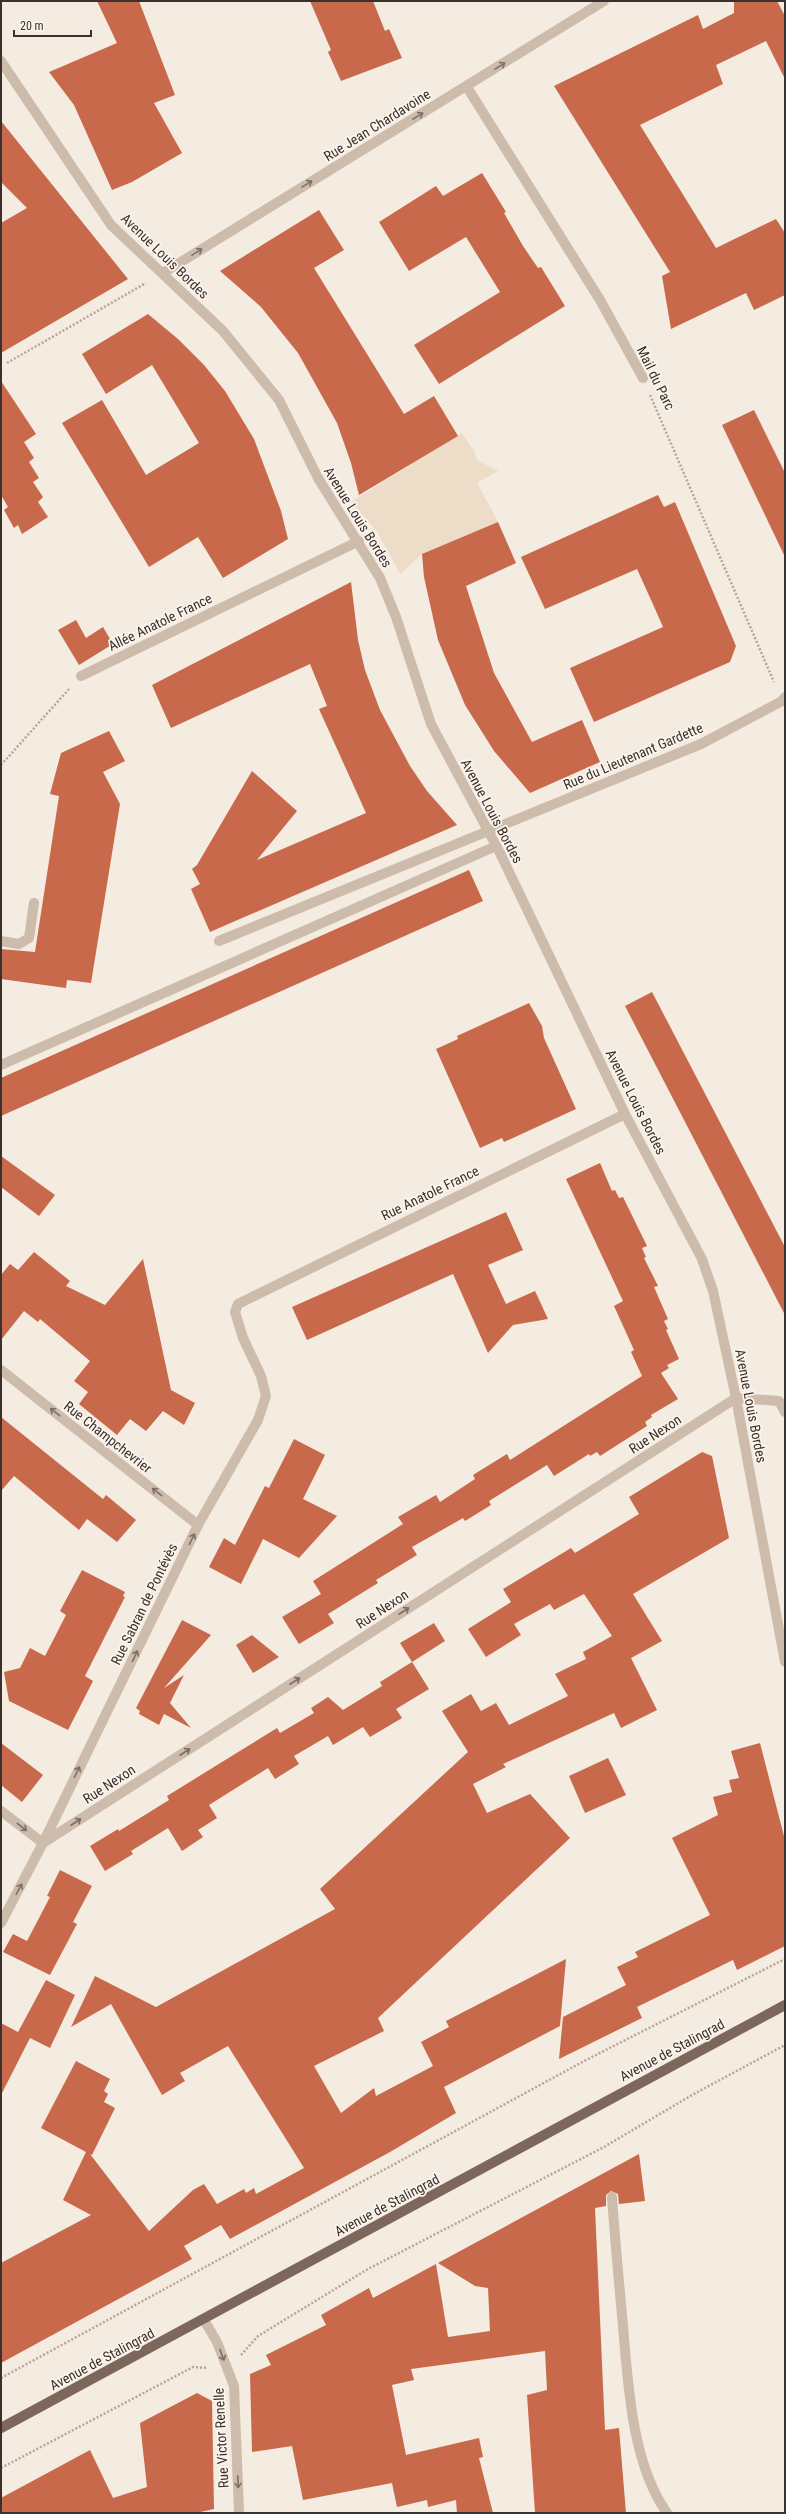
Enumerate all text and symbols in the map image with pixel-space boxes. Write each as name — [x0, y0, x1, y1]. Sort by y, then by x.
scale bar — [14, 12, 91, 38]
text: 20 m — [20, 19, 44, 33]
one-way arrow — [494, 62, 506, 70]
street label: Rue Jean Chardavoine — [321, 86, 434, 164]
one-way arrow — [412, 112, 424, 120]
one-way arrow — [301, 180, 313, 188]
street label: Avenue Louis Bordes — [118, 210, 212, 302]
one-way arrow — [191, 248, 203, 256]
street label: Mail du Parc — [634, 344, 678, 412]
street label: Avenue Louis Bordes — [321, 464, 395, 570]
street label: Allée Anatole France — [105, 590, 215, 654]
street label: Rue du Lieutenant Gardette — [561, 719, 706, 793]
street label: Avenue Louis Bordes — [458, 756, 526, 866]
street label: Avenue Louis Bordes — [603, 1047, 669, 1157]
street label: Rue Anatole France — [379, 1162, 482, 1224]
street label: Avenue Louis Bordes — [732, 1348, 770, 1464]
street label: Rue Champchevrier — [61, 1398, 155, 1476]
one-way arrow — [49, 1408, 60, 1416]
street label: Rue Nexon — [626, 1411, 684, 1457]
one-way arrow — [151, 1488, 162, 1497]
one-way arrow — [189, 1533, 196, 1545]
street label: Rue Sabran de Pontévès — [108, 1541, 180, 1667]
street label: Rue Nexon — [353, 1586, 411, 1632]
one-way arrow — [398, 1607, 409, 1615]
one-way arrow — [132, 1650, 139, 1662]
one-way arrow — [289, 1677, 300, 1686]
one-way arrow — [179, 1747, 191, 1755]
street label: Rue Nexon — [80, 1761, 138, 1807]
one-way arrow — [74, 1767, 81, 1779]
one-way arrow — [70, 1818, 81, 1826]
one-way arrow — [16, 1823, 27, 1831]
one-way arrow — [16, 1883, 23, 1895]
street label: Avenue de Stalingrad — [617, 2016, 727, 2084]
street label: Avenue de Stalingrad — [332, 2171, 442, 2239]
street label: Avenue de Stalingrad — [47, 2325, 157, 2393]
one-way arrow — [218, 2348, 226, 2360]
street label: Rue Victor Renelle — [210, 2387, 232, 2489]
one-way arrow — [234, 2475, 242, 2488]

